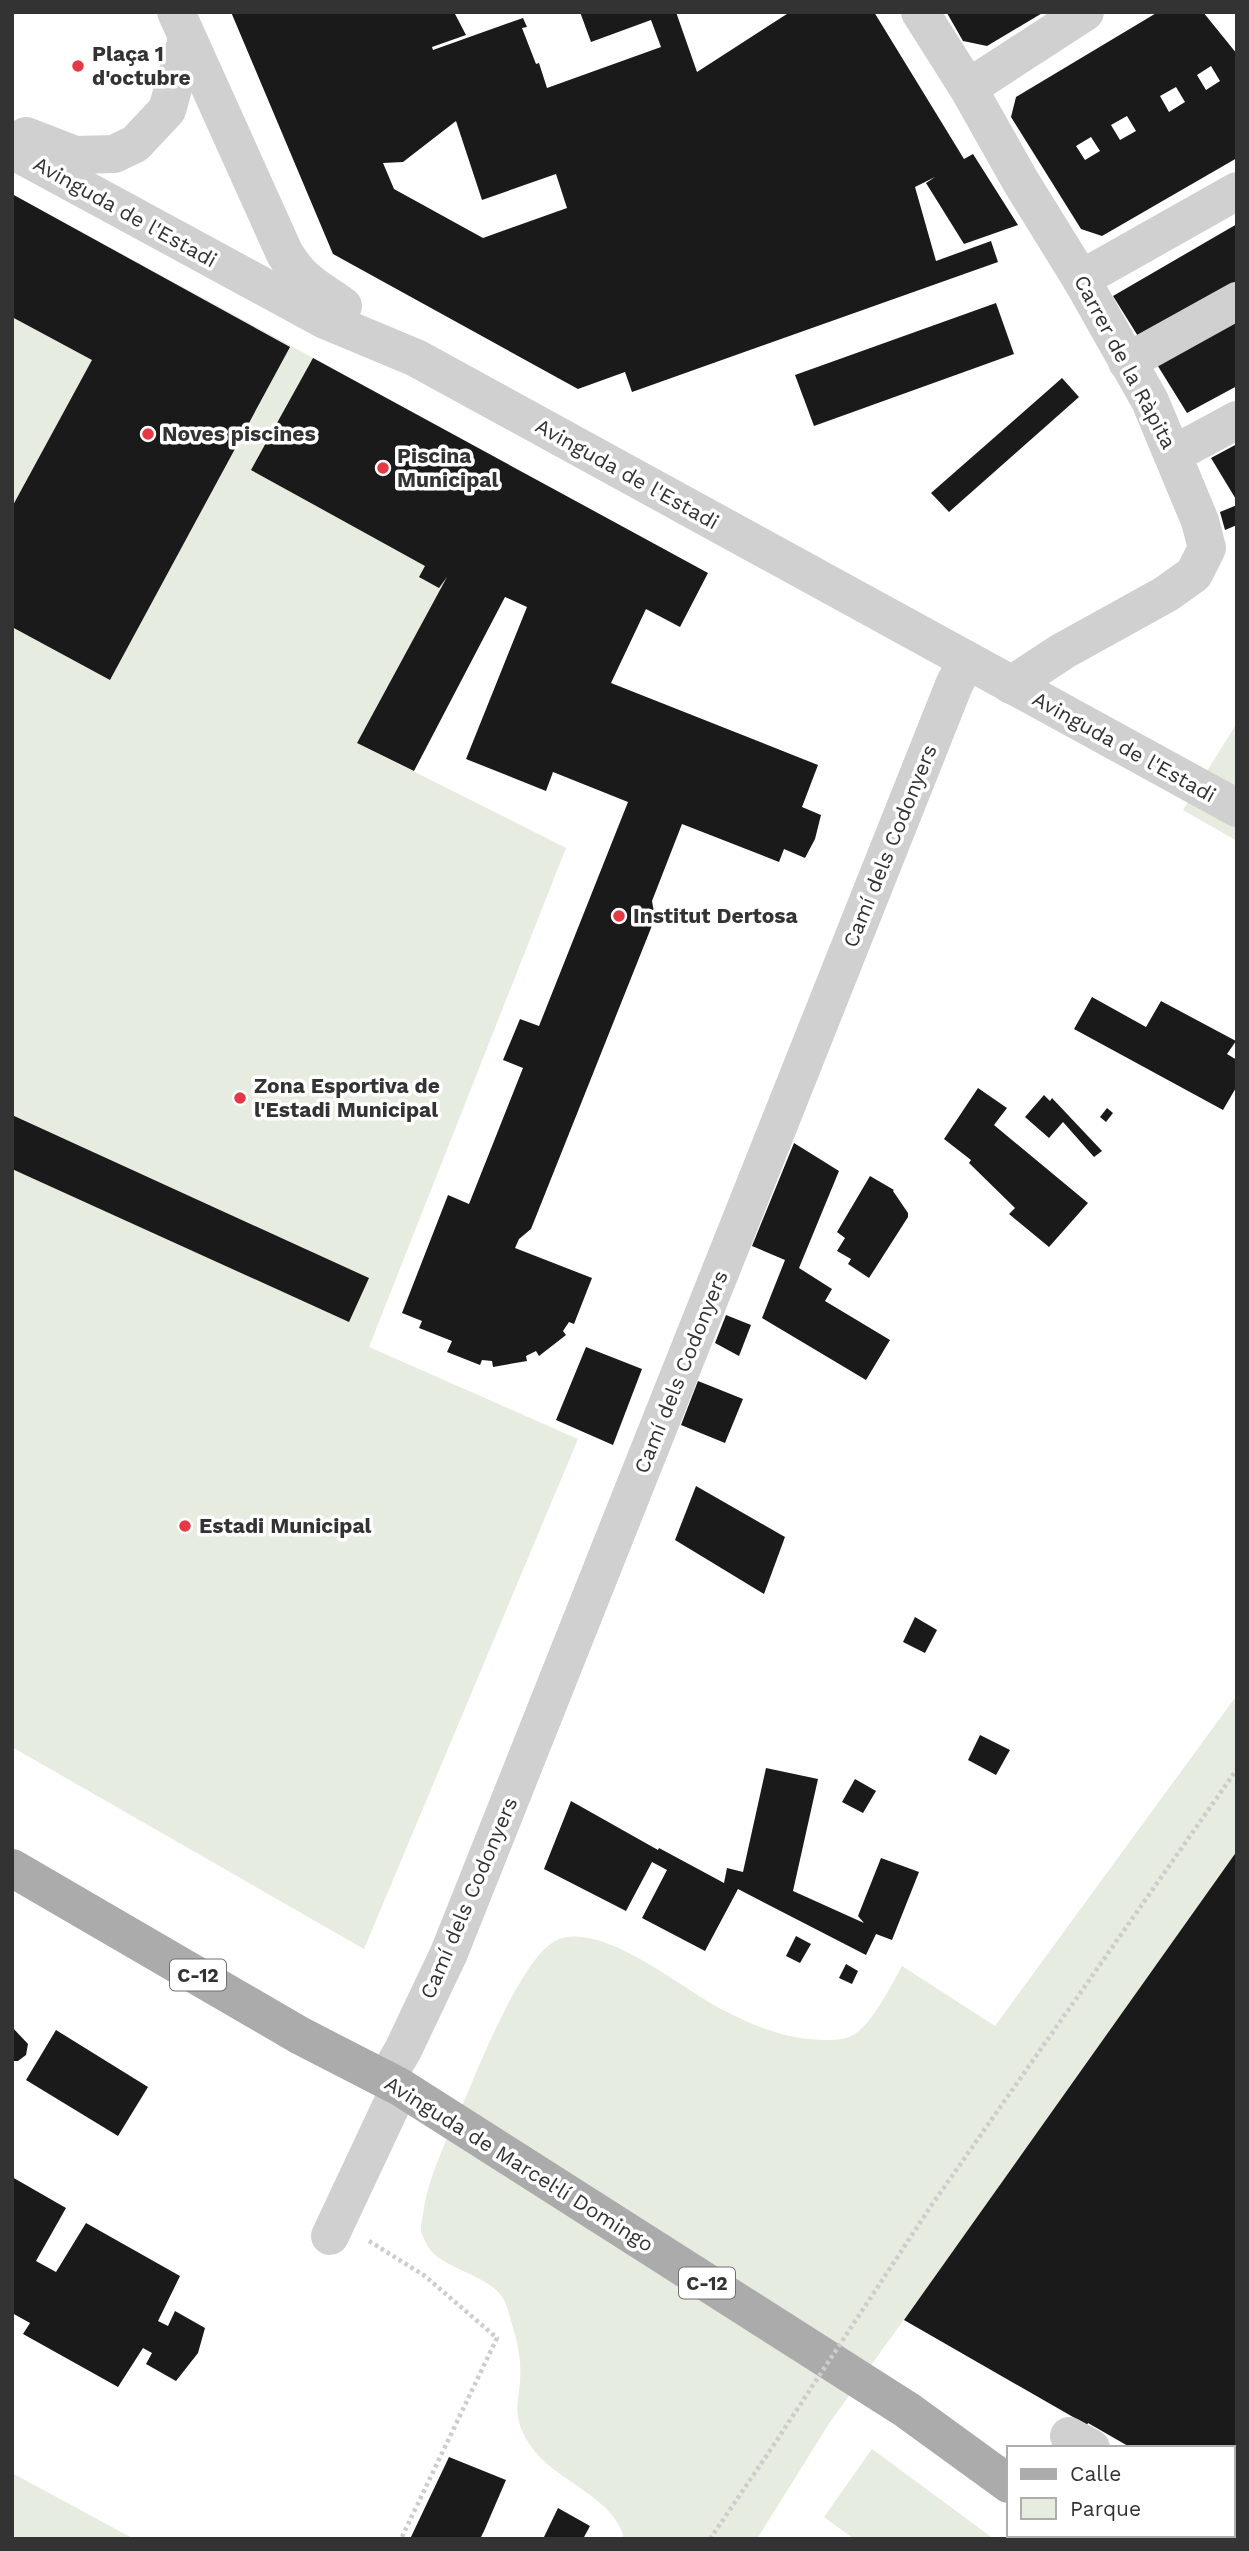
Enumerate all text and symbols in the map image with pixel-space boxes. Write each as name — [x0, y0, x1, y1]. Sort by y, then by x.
place label: Plaça 1 d'octubre — [92, 41, 191, 90]
marker: Plaça 1 d'octubre — [70, 58, 86, 74]
street label: Avinguda de l'Estadi — [29, 151, 221, 272]
street label: Carrer de la Ràpita — [1069, 271, 1182, 453]
street label: Avinguda de l'Estadi — [531, 413, 723, 534]
place label: Noves piscines — [162, 421, 316, 446]
marker: Noves piscines — [140, 426, 156, 442]
place label: Piscina Municipal — [397, 443, 498, 492]
marker: Piscina Municipal — [375, 460, 391, 476]
street label: Avinguda de l'Estadi — [1028, 686, 1220, 807]
street label: Camí dels Codonyers — [837, 741, 942, 951]
place label: Institut Dertosa — [633, 903, 798, 928]
marker: Institut Dertosa — [611, 908, 627, 924]
place label: Zona Esportiva de l'Estadi Municipal — [254, 1073, 440, 1122]
marker: Zona Esportiva de l'Estadi Municipal — [232, 1090, 248, 1106]
street label: Camí dels Codonyers — [628, 1267, 733, 1477]
place label: Estadi Municipal — [199, 1513, 372, 1538]
marker: Estadi Municipal — [177, 1518, 193, 1534]
street label: Camí dels Codonyers — [415, 1793, 522, 2002]
road number: C-12 — [170, 1960, 226, 1991]
street label: Avinguda de Marcel·lí Domingo — [380, 2070, 658, 2257]
road number: C-12 — [679, 2268, 735, 2298]
legend — [1007, 2446, 1235, 2537]
text: Calle — [1070, 2461, 1121, 2486]
text: Parque — [1070, 2496, 1141, 2521]

